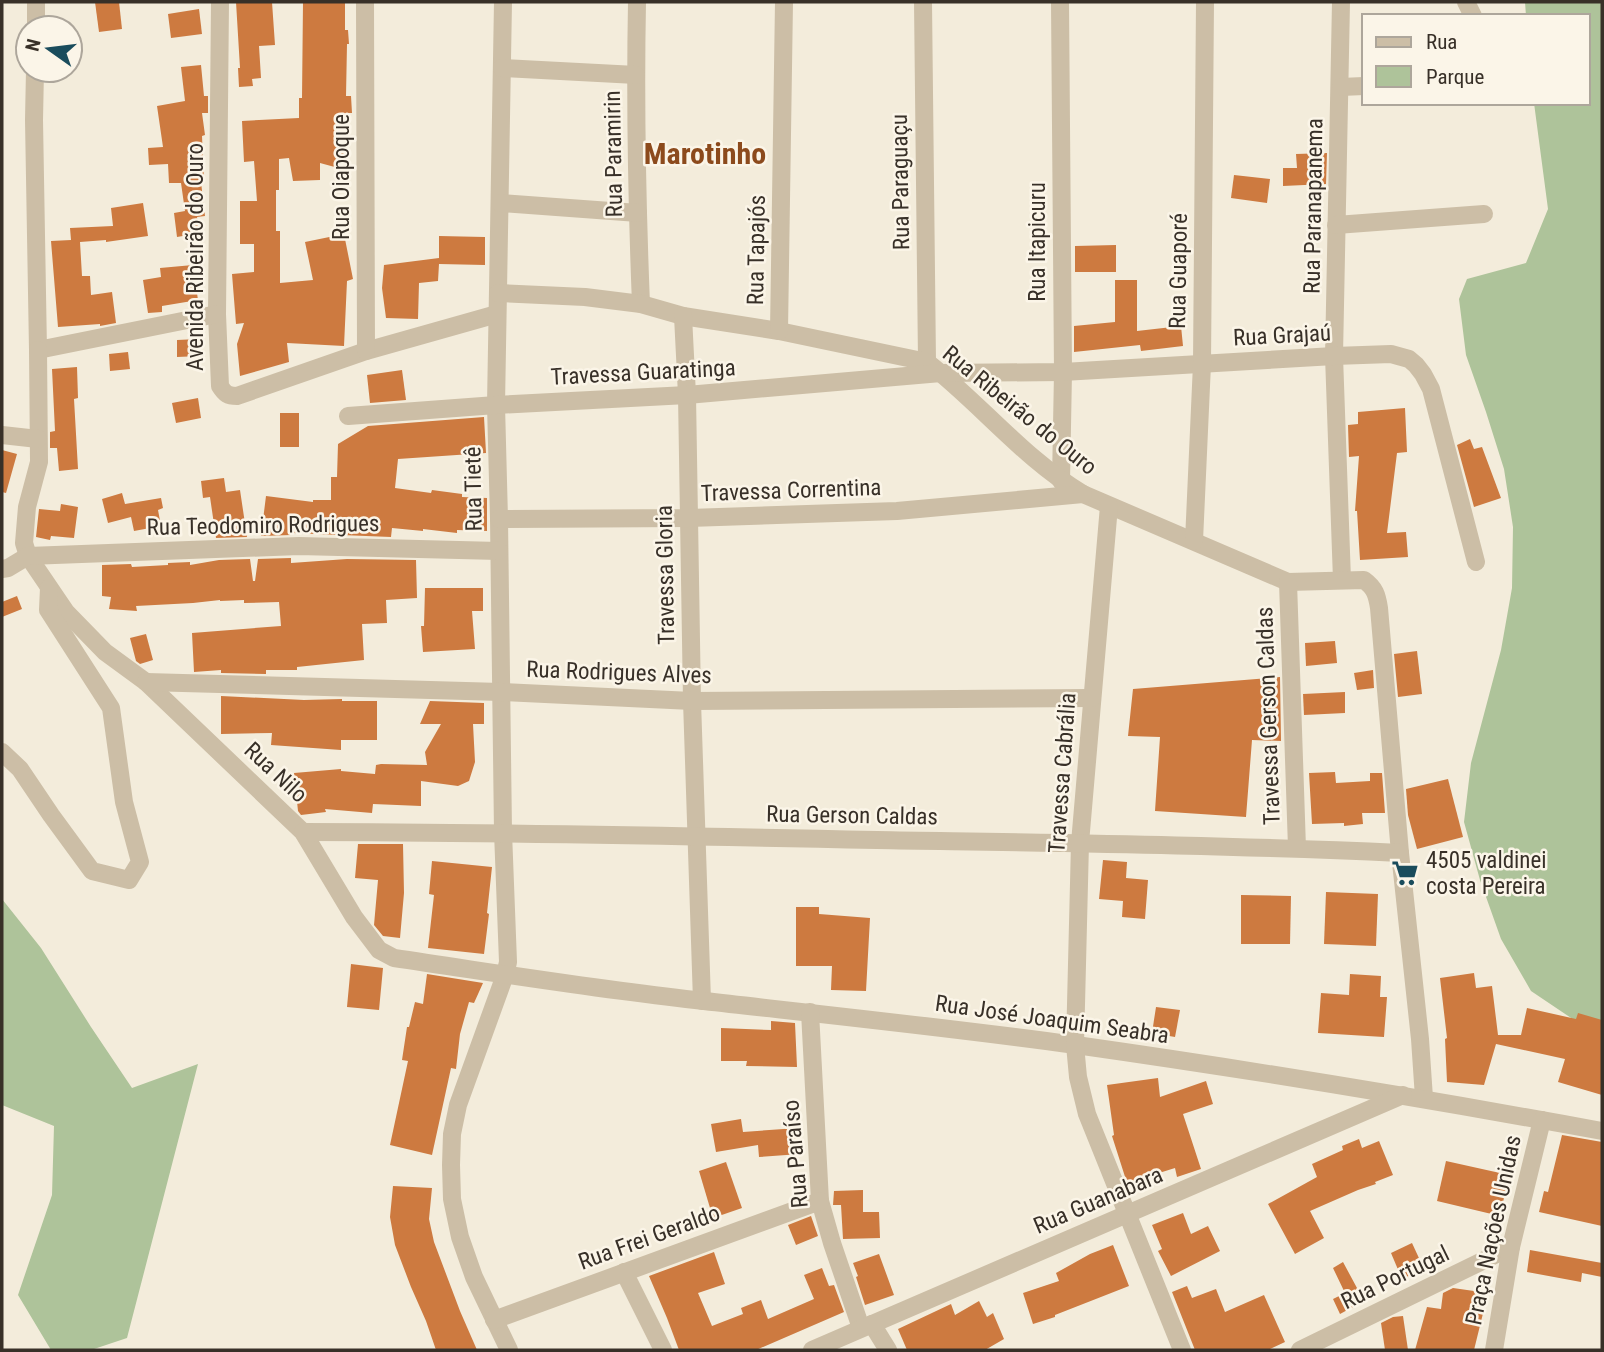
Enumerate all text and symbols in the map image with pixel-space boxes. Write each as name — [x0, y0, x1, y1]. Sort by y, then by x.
north arrow — [14, 14, 84, 84]
legend — [1362, 14, 1590, 105]
text: Rua — [1426, 30, 1457, 54]
text: N — [20, 37, 46, 53]
text: Parque — [1426, 65, 1484, 89]
street label: Rua Paramirin — [599, 90, 628, 218]
street label: Rua Oiapoque — [328, 114, 355, 240]
street label: Rua Paraguaçu — [886, 114, 915, 250]
street label: Rua Paranapanema — [1298, 118, 1329, 294]
district label: Marotinho — [644, 136, 766, 171]
street label: Avenida Ribeirão do Ouro — [182, 143, 209, 371]
street label: Rua Itapicuru — [1024, 182, 1051, 302]
street label: Rua Tapajós — [742, 195, 771, 305]
street label: Rua Guaporé — [1164, 213, 1193, 329]
street label: Rua Grajaú — [1232, 319, 1332, 352]
street label: Rua Ribeirão do Ouro — [937, 340, 1102, 481]
street label: Travessa Guaratinga — [550, 354, 736, 391]
street label: Rua Tietê — [459, 446, 488, 532]
street label: Travessa Correntina — [700, 474, 882, 507]
street label: Travessa Gloria — [651, 505, 680, 645]
street label: Rua Teodomiro Rodrigues — [146, 510, 380, 541]
street label: Travessa Gerson Caldas — [1251, 606, 1286, 826]
street label: Rua Rodrigues Alves — [526, 656, 712, 689]
street label: Travessa Cabrália — [1043, 692, 1082, 854]
street label: Rua Nilo — [239, 737, 313, 808]
street label: Rua Gerson Caldas — [766, 801, 938, 830]
place label: 4505 valdinei costa Pereira — [1426, 847, 1547, 900]
supermarket icon: 4505 valdinei costa Pereira — [1390, 858, 1420, 888]
street label: Rua José Joaquim Seabra — [933, 990, 1170, 1049]
street label: Rua Paraíso — [777, 1099, 814, 1209]
street label: Praça Nações Unidas — [1460, 1133, 1527, 1328]
street label: Rua Guanabara — [1030, 1161, 1167, 1240]
street label: Rua Frei Geraldo — [575, 1199, 724, 1276]
street label: Rua Portugal — [1337, 1240, 1454, 1315]

